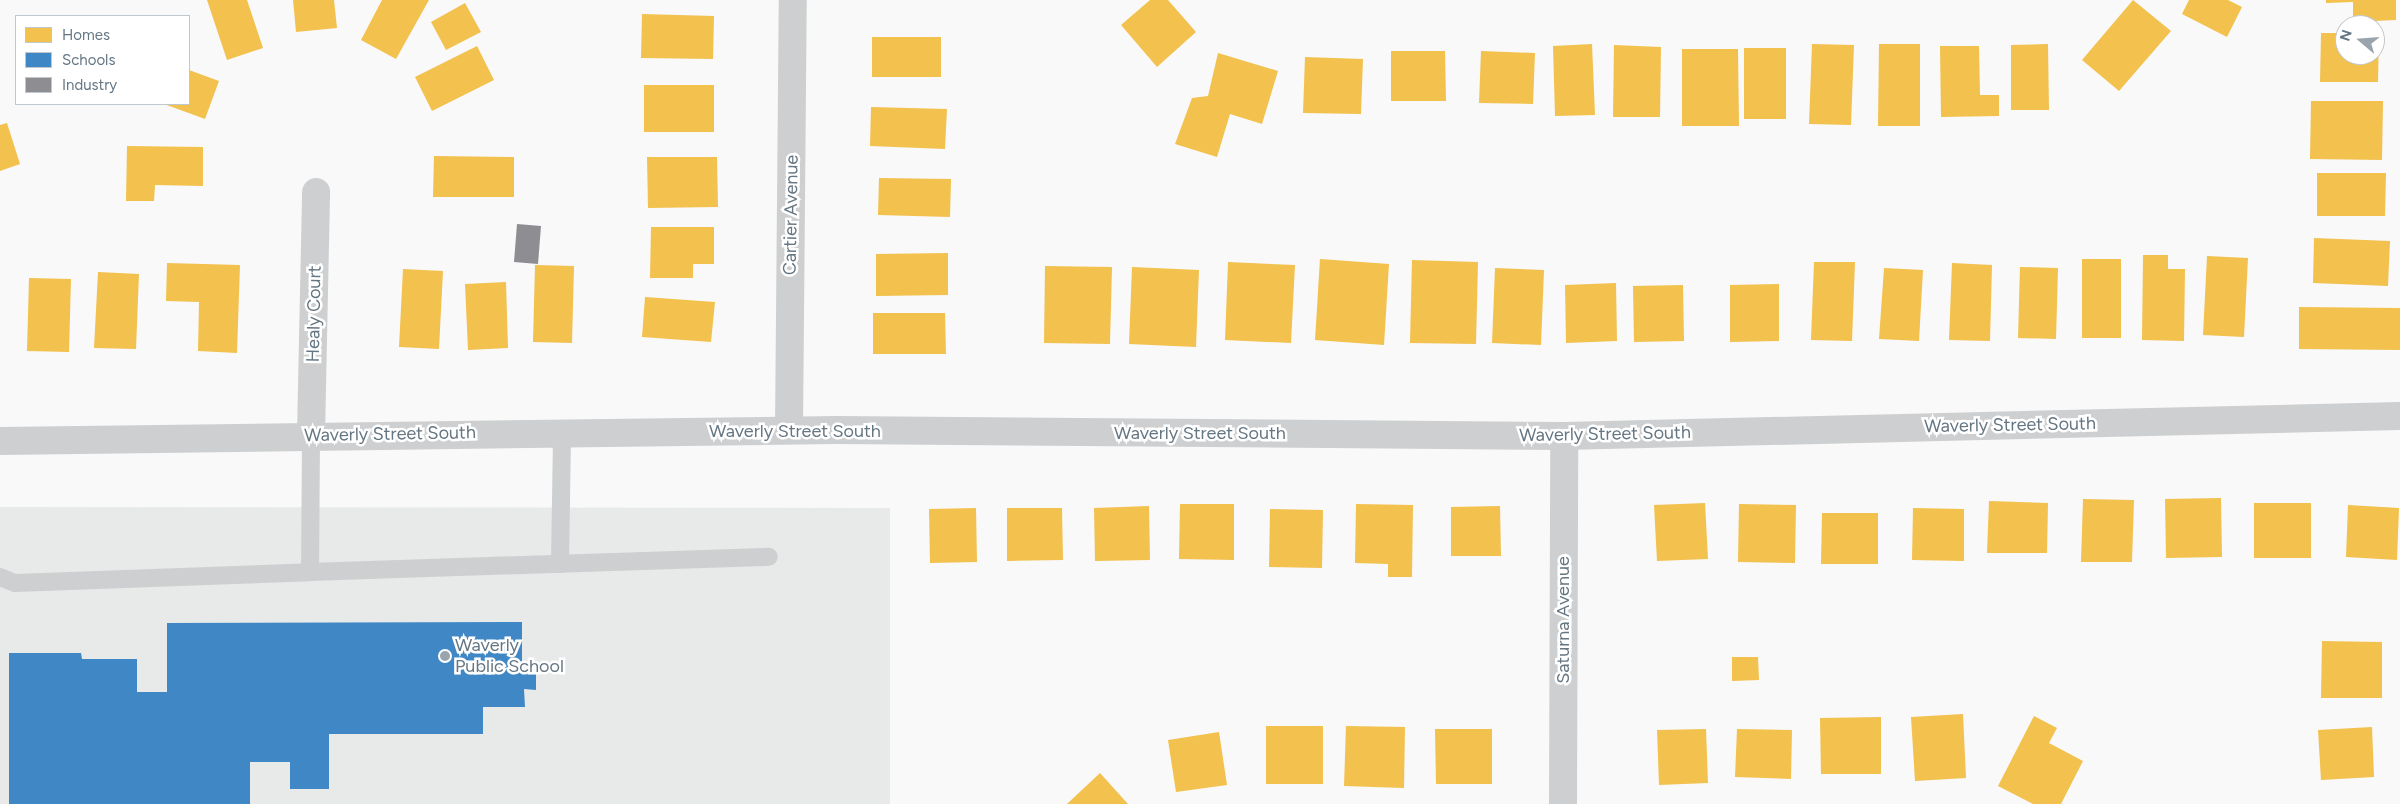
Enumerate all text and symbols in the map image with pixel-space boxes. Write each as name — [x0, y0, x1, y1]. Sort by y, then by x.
legend — [15, 15, 190, 105]
north arrow — [2335, 15, 2385, 65]
text: Homes — [62, 26, 110, 44]
text: N — [2336, 28, 2356, 43]
text: Schools — [62, 51, 115, 69]
text: Industry — [62, 76, 117, 94]
street label: Cartier Avenue — [779, 155, 803, 275]
street label: Healy Court — [302, 265, 326, 363]
street label: Waverly Street South — [1924, 413, 2096, 437]
street label: Waverly Street South — [709, 420, 881, 442]
street label: Waverly Street South — [304, 422, 476, 446]
street label: Waverly Street South — [1114, 422, 1286, 444]
street label: Waverly Street South — [1519, 422, 1691, 446]
street label: Saturna Avenue — [1552, 556, 1574, 684]
place label: Waverly Public School — [455, 635, 564, 678]
marker: Waverly Public School — [439, 650, 451, 662]

